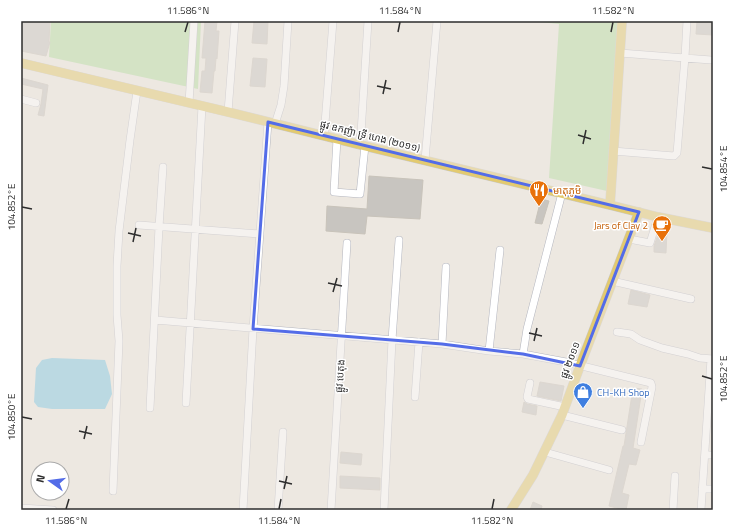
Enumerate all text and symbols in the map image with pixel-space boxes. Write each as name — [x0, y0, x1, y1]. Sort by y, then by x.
text: 11.586°N — [167, 3, 209, 18]
text: 11.584°N — [379, 3, 421, 18]
text: 11.582°N — [592, 3, 634, 18]
street label: ផ្លូវ ឧកញ៉ា ទ្រី ហេង (២០១១) — [318, 116, 422, 158]
text: 104.854°E — [716, 145, 731, 192]
restaurant icon: មាតុភូមិ — [528, 179, 550, 207]
text: 104.852°E — [4, 183, 19, 230]
place label: មាតុភូមិ — [553, 183, 581, 198]
cafe icon: Jars of Clay 2 — [651, 214, 673, 242]
place label: Jars of Clay 2 — [594, 218, 648, 233]
street label: ផ្លូវ ២០១១ — [556, 339, 586, 381]
text: 104.852°E — [716, 355, 731, 402]
street label: ផ្លូវ បេតុង — [331, 359, 351, 393]
shop icon: CH-KH Shop — [572, 381, 594, 409]
place label: CH-KH Shop — [597, 385, 650, 400]
text: 104.850°E — [4, 393, 19, 440]
north arrow — [30, 461, 70, 501]
text: N — [32, 473, 49, 484]
text: 11.586°N — [45, 513, 87, 528]
text: 11.584°N — [258, 513, 300, 528]
text: 11.582°N — [471, 513, 513, 528]

